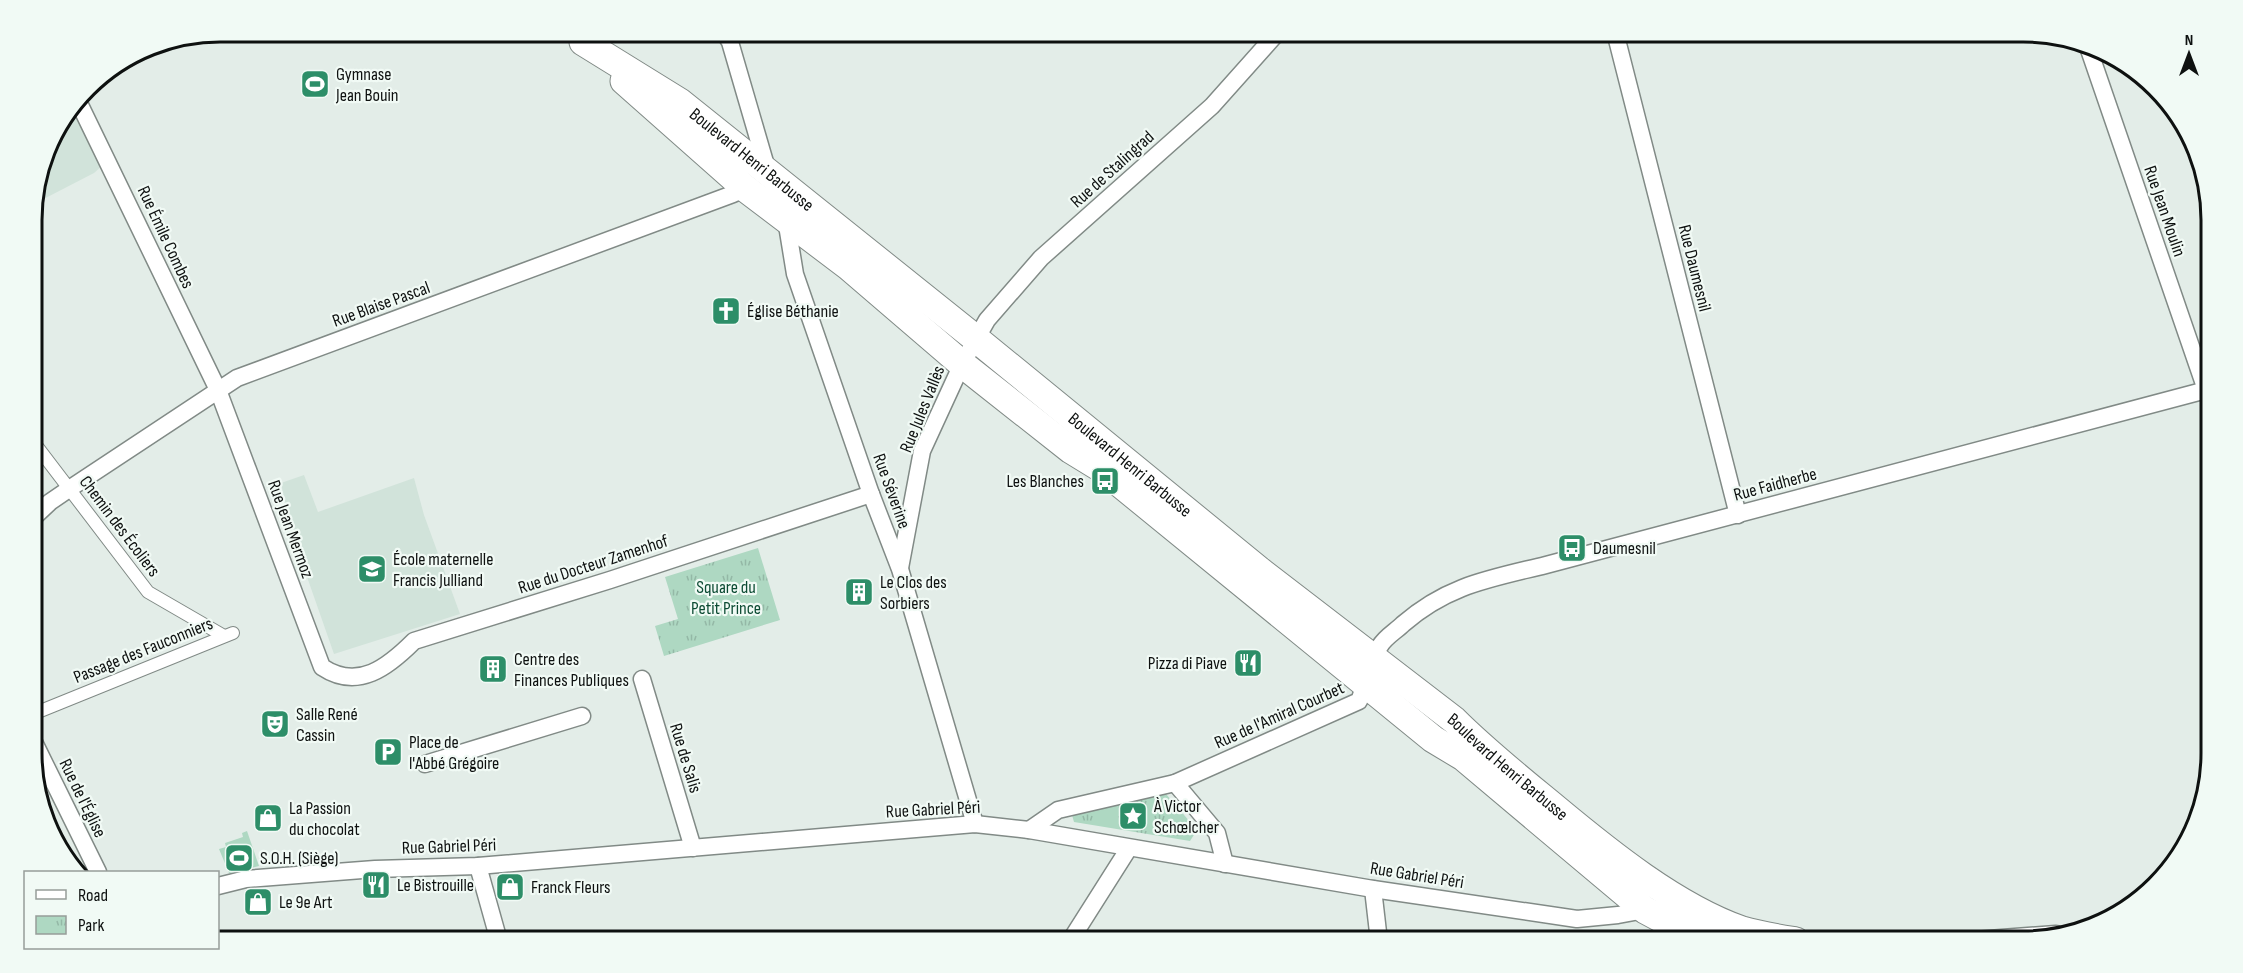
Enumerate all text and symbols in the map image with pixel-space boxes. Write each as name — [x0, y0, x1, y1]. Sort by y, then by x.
north arrow — [2159, 24, 2219, 84]
text: N — [2185, 31, 2193, 50]
place label: Gymnase Jean Bouin — [335, 64, 398, 106]
sports icon: Gymnase Jean Bouin — [299, 68, 331, 100]
street label: Boulevard Henri Barbusse — [685, 104, 818, 216]
street label: Rue de Stalingrad — [1066, 126, 1158, 212]
street label: Rue Jean Moulin — [2139, 163, 2190, 259]
street label: Rue Émile Combes — [133, 183, 198, 292]
street label: Rue Daumesnil — [1674, 223, 1715, 314]
street label: Rue Blaise Pascal — [330, 277, 433, 332]
church icon: Église Béthanie — [710, 295, 742, 327]
place label: Église Béthanie — [747, 301, 839, 322]
street label: Rue Jules Vallès — [896, 363, 949, 456]
street label: Boulevard Henri Barbusse — [1064, 408, 1196, 522]
street label: Rue Séverine — [868, 451, 915, 532]
street label: Rue Faidherbe — [1731, 463, 1819, 506]
bus stop icon: Les Blanches — [1089, 465, 1121, 497]
place label: Les Blanches — [1006, 471, 1084, 492]
street label: Chemin des Écoliers — [75, 472, 164, 581]
street label: Rue Jean Mermoz — [263, 477, 318, 582]
street label: Rue du Docteur Zamenhof — [516, 530, 672, 599]
bus stop icon: Daumesnil — [1556, 532, 1588, 564]
place label: Daumesnil — [1593, 538, 1656, 559]
place label: École maternelle Francis Julliand — [393, 549, 493, 591]
school or university icon: École maternelle Francis Julliand — [356, 553, 388, 585]
place label: Le Clos des Sorbiers — [880, 572, 947, 614]
building icon: Le Clos des Sorbiers — [843, 576, 875, 608]
park label: Square du Petit Prince — [691, 577, 761, 619]
street label: Passage des Fauconniers — [71, 613, 216, 688]
restaurant icon: Pizza di Piave — [1232, 647, 1264, 679]
place label: Centre des Finances Publiques — [514, 649, 629, 691]
building icon: Centre des Finances Publiques — [477, 653, 509, 685]
place label: Pizza di Piave — [1148, 653, 1227, 674]
street label: Rue de l'Amiral Courbet — [1211, 677, 1348, 753]
place label: Salle René Cassin — [296, 704, 358, 746]
theatre icon: Salle René Cassin — [259, 708, 291, 740]
street label: Boulevard Henri Barbusse — [1443, 709, 1572, 825]
street label: Rue de Salis — [665, 721, 706, 796]
place label: Place de l'Abbé Grégoire — [409, 732, 499, 774]
parking icon: Place de l'Abbé Grégoire — [372, 736, 404, 768]
street label: Rue de l'Église — [54, 755, 111, 841]
place label: À Victor Schœlcher — [1153, 796, 1219, 838]
street label: Rue Gabriel Péri — [885, 797, 981, 822]
place label: La Passion du chocolat — [289, 798, 360, 840]
place icon: À Victor Schœlcher — [1117, 800, 1149, 832]
shop icon: La Passion du chocolat — [252, 802, 284, 834]
street label: Rue Gabriel Péri — [401, 834, 497, 859]
sports icon: S.O.H. (Siège) — [223, 842, 255, 874]
place label: S.O.H. (Siège) — [260, 848, 338, 869]
street label: Rue Gabriel Péri — [1369, 858, 1465, 893]
restaurant icon: Le Bistrouille — [360, 869, 392, 901]
legend — [24, 871, 219, 949]
shop icon: Franck Fleurs — [494, 871, 526, 903]
place label: Le Bistrouille — [397, 875, 474, 896]
place label: Franck Fleurs — [531, 877, 611, 898]
text: Road — [78, 885, 108, 906]
shop icon: Le 9e Art — [242, 886, 274, 918]
place label: Le 9e Art — [279, 892, 333, 913]
text: Park — [78, 915, 104, 936]

